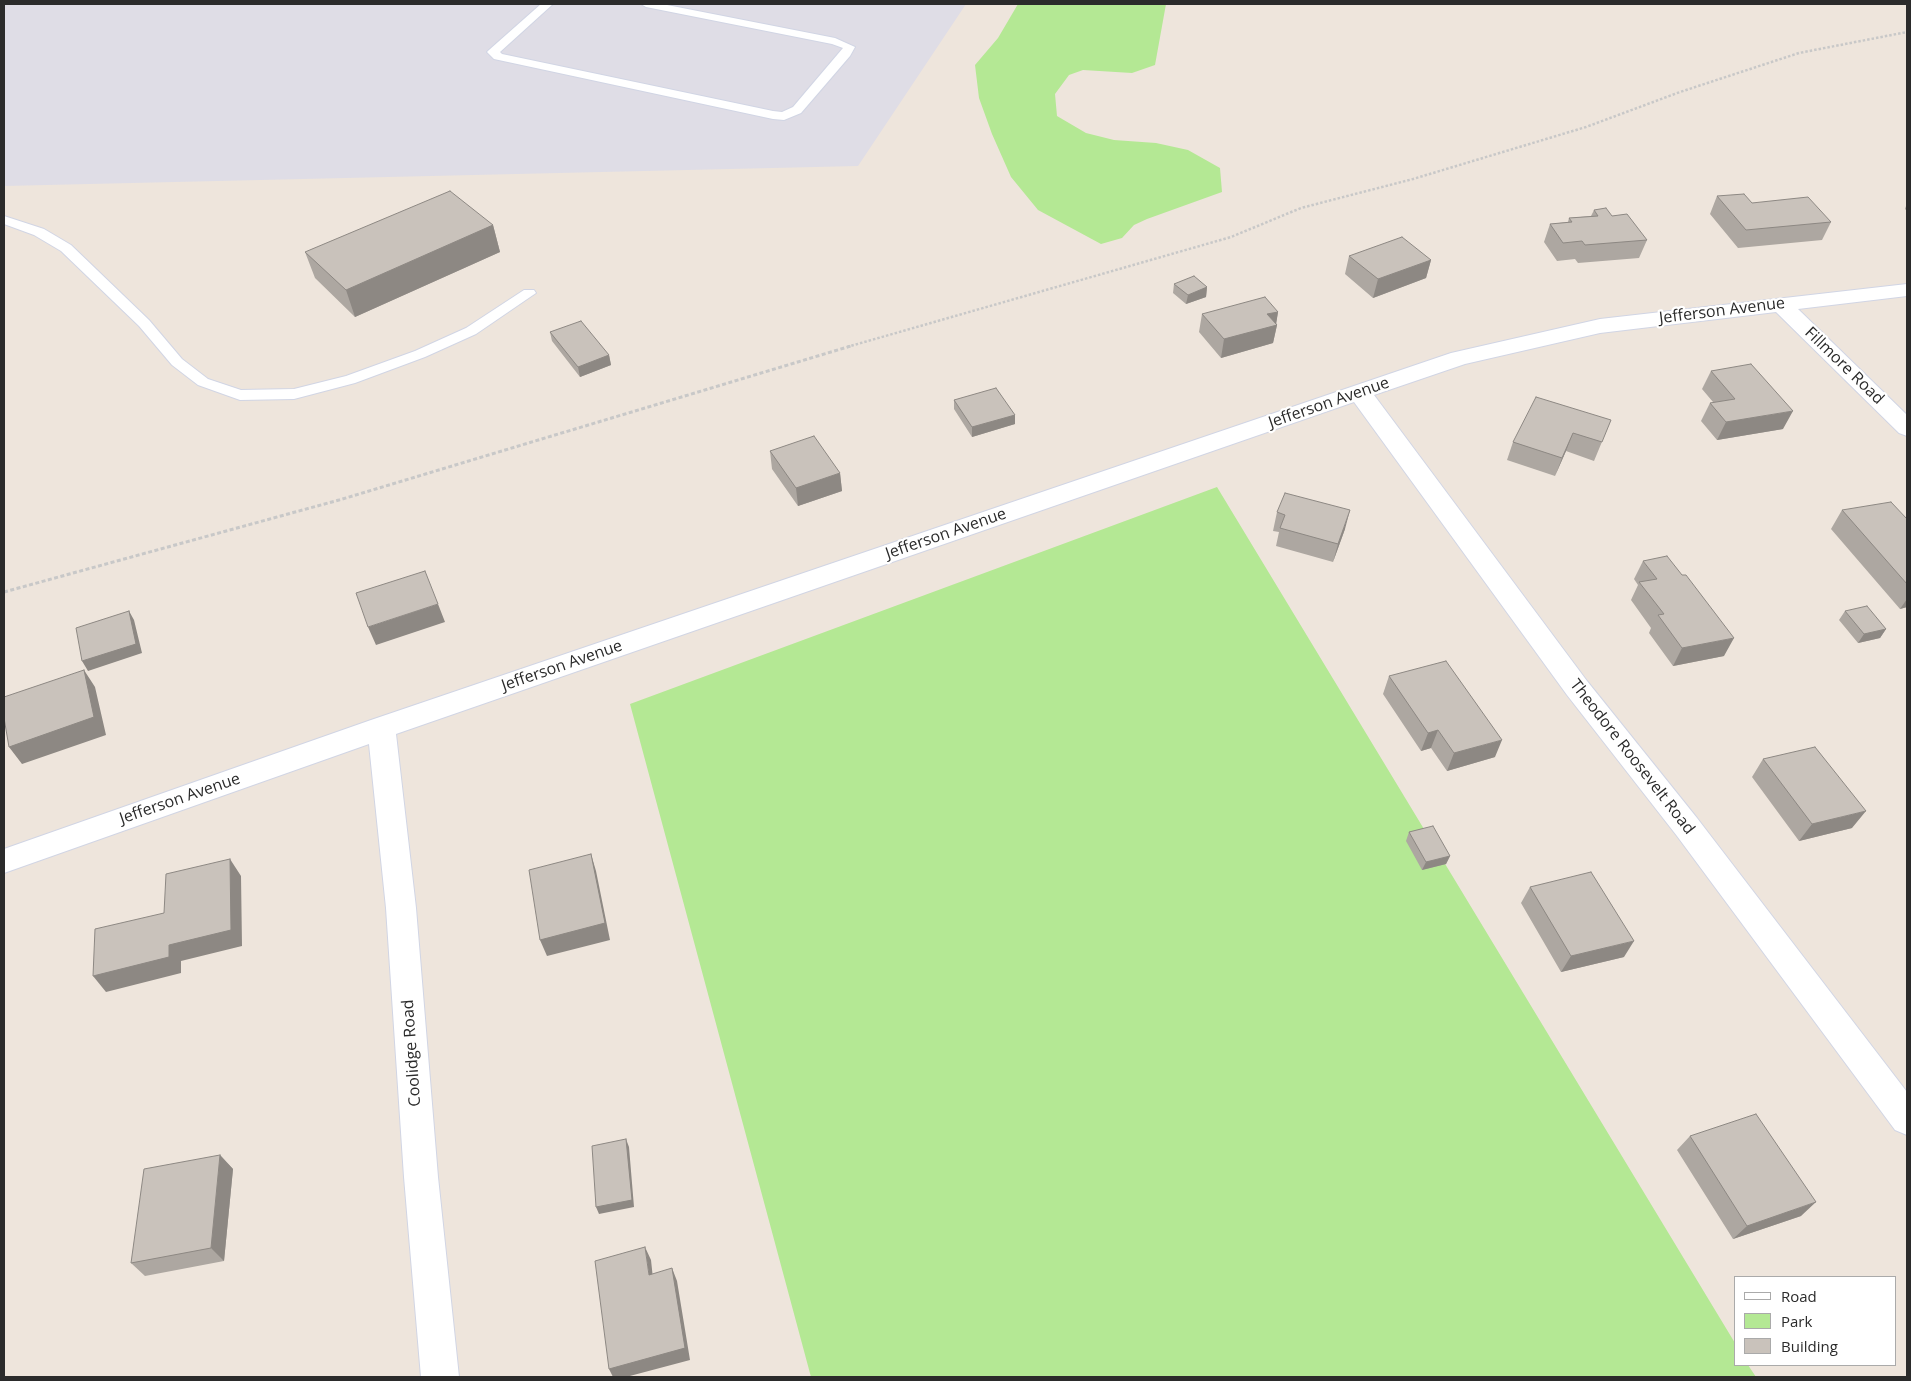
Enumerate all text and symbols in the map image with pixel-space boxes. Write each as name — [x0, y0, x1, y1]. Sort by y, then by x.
street label: Jefferson Avenue — [1658, 294, 1786, 328]
street label: Fillmore Road — [1800, 323, 1888, 409]
street label: Jefferson Avenue — [1266, 373, 1392, 433]
street label: Jefferson Avenue — [883, 504, 1009, 564]
street label: Jefferson Avenue — [499, 636, 625, 696]
street label: Theodore Roosevelt Road — [1566, 676, 1698, 838]
street label: Jefferson Avenue — [117, 769, 243, 829]
street label: Coolidge Road — [399, 999, 425, 1107]
legend — [1734, 1276, 1896, 1366]
text: Road — [1781, 1286, 1817, 1306]
text: Park — [1781, 1311, 1812, 1331]
text: Building — [1781, 1336, 1838, 1356]

